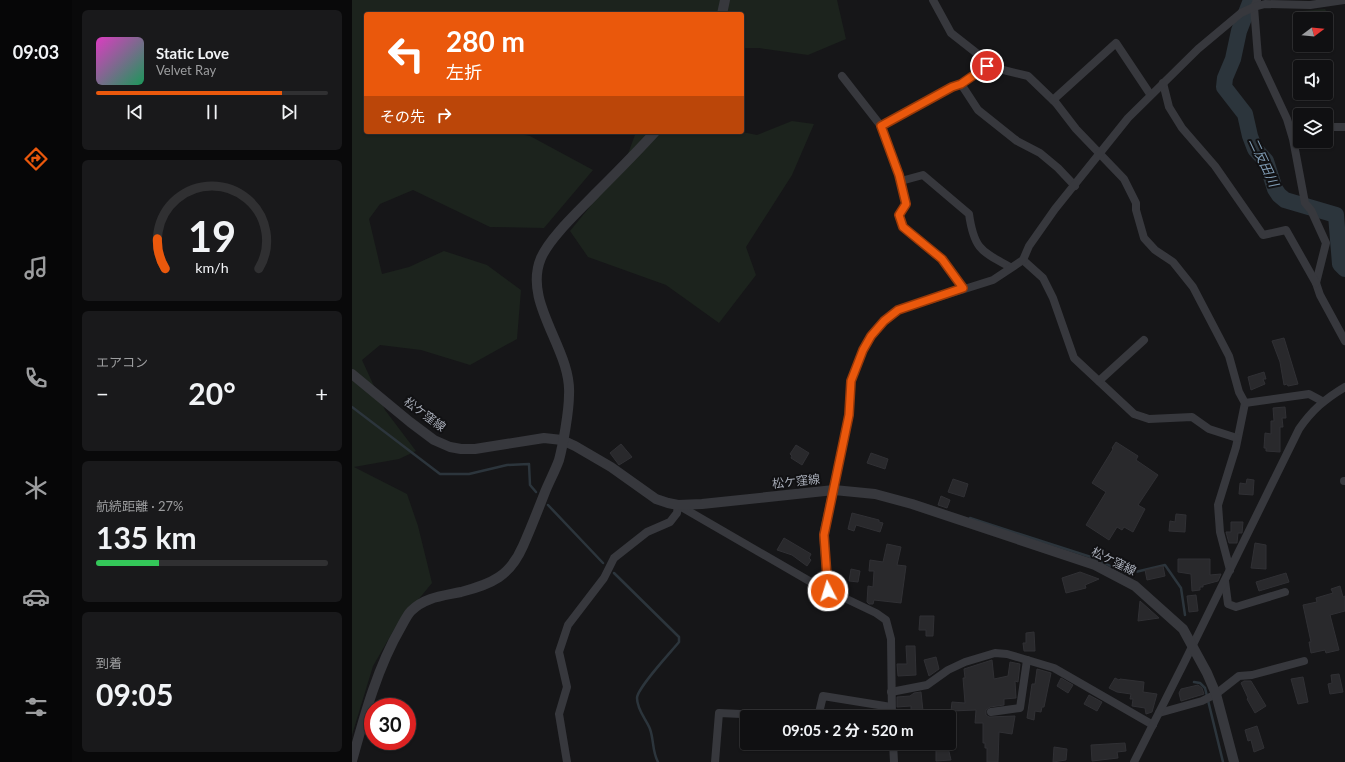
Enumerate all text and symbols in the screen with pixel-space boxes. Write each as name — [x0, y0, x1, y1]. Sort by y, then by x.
north arrow — [1293, 12, 1333, 52]
map controls — [1293, 12, 1333, 148]
text: 280 m — [446, 24, 525, 58]
icon: left — [380, 28, 432, 80]
text: 09:03 — [13, 41, 59, 63]
text: Static Love — [156, 44, 229, 62]
pin — [970, 49, 1004, 83]
icon: arrive — [976, 55, 998, 77]
button: sound — [1293, 60, 1333, 100]
text: 左折 — [446, 61, 482, 83]
text: Velvet Ray — [156, 62, 216, 78]
icon: previous — [124, 101, 146, 123]
icon: pause — [201, 101, 223, 123]
icon: next — [278, 101, 300, 123]
icon: right — [433, 104, 455, 126]
text: その先 — [380, 107, 425, 125]
button: layers — [1293, 108, 1333, 148]
water label: 二反田川 — [1246, 135, 1283, 191]
icon: directions — [22, 145, 50, 173]
text: 19 — [188, 210, 236, 260]
icon: music — [22, 254, 50, 282]
text: km/h — [195, 258, 229, 275]
text: エアコン — [96, 354, 148, 370]
icon: phone — [22, 364, 50, 392]
text: 20° — [188, 375, 236, 411]
text: − — [96, 380, 109, 407]
text: + — [315, 380, 328, 407]
street label: 松ケ窪線 — [401, 394, 449, 434]
street label: 松ケ窪線 — [771, 471, 821, 491]
icon: climate — [22, 474, 50, 502]
text: 航続距離 · 27% — [96, 498, 184, 514]
text: 135 km — [96, 519, 197, 555]
street label: 松ケ窪線 — [1089, 544, 1139, 578]
position arrow — [807, 570, 849, 612]
icon: car — [22, 583, 50, 611]
text: 到着 — [96, 655, 122, 671]
text: 09:05 — [96, 676, 173, 712]
icon: filters — [22, 693, 50, 721]
speed limit sign: 30 — [364, 698, 416, 750]
text: 09:05 · 2 分 · 520 m — [782, 721, 914, 739]

